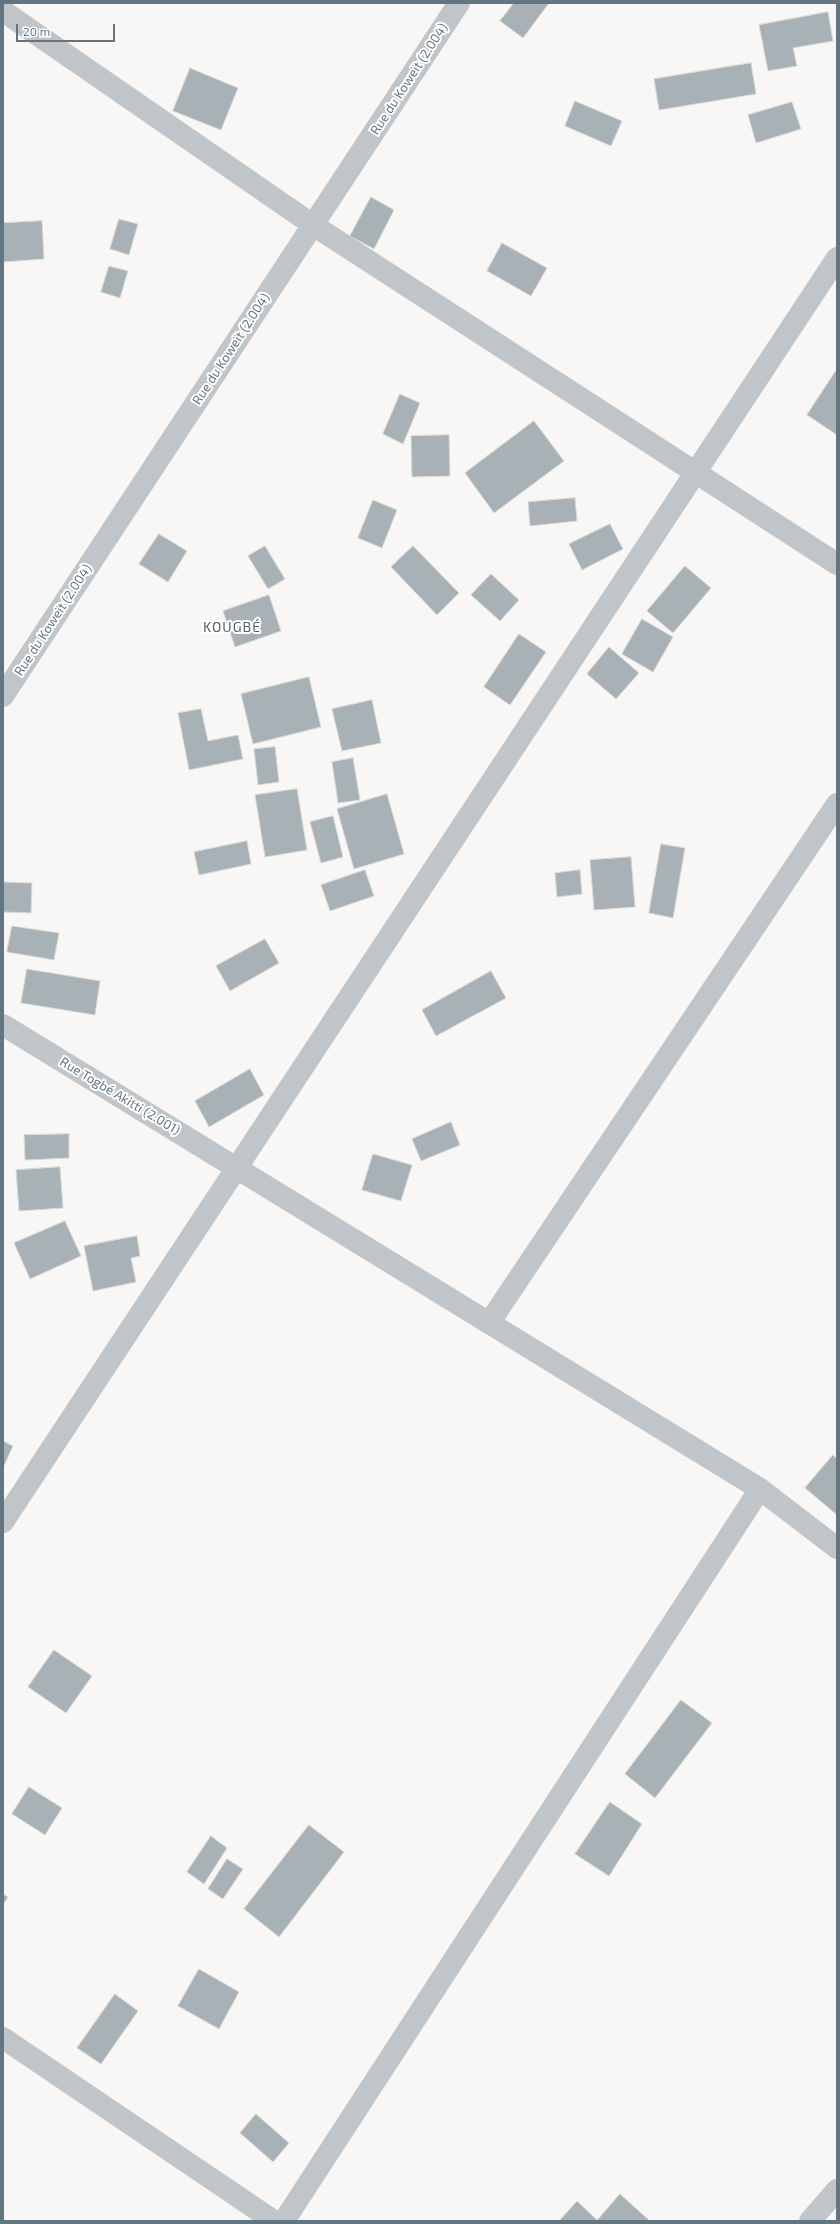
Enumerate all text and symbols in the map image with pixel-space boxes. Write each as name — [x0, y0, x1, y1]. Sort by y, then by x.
scale bar — [18, 16, 117, 42]
street label: Rue du Koweït (2.004) — [367, 20, 451, 138]
text: 20 m — [23, 24, 50, 38]
street label: Rue du Koweït (2.004) — [189, 290, 273, 408]
street label: Rue du Koweït (2.004) — [11, 561, 95, 679]
district label: KOUGBÉ — [203, 619, 261, 635]
street label: Rue Togbé Akitti (2.001) — [57, 1054, 183, 1138]

